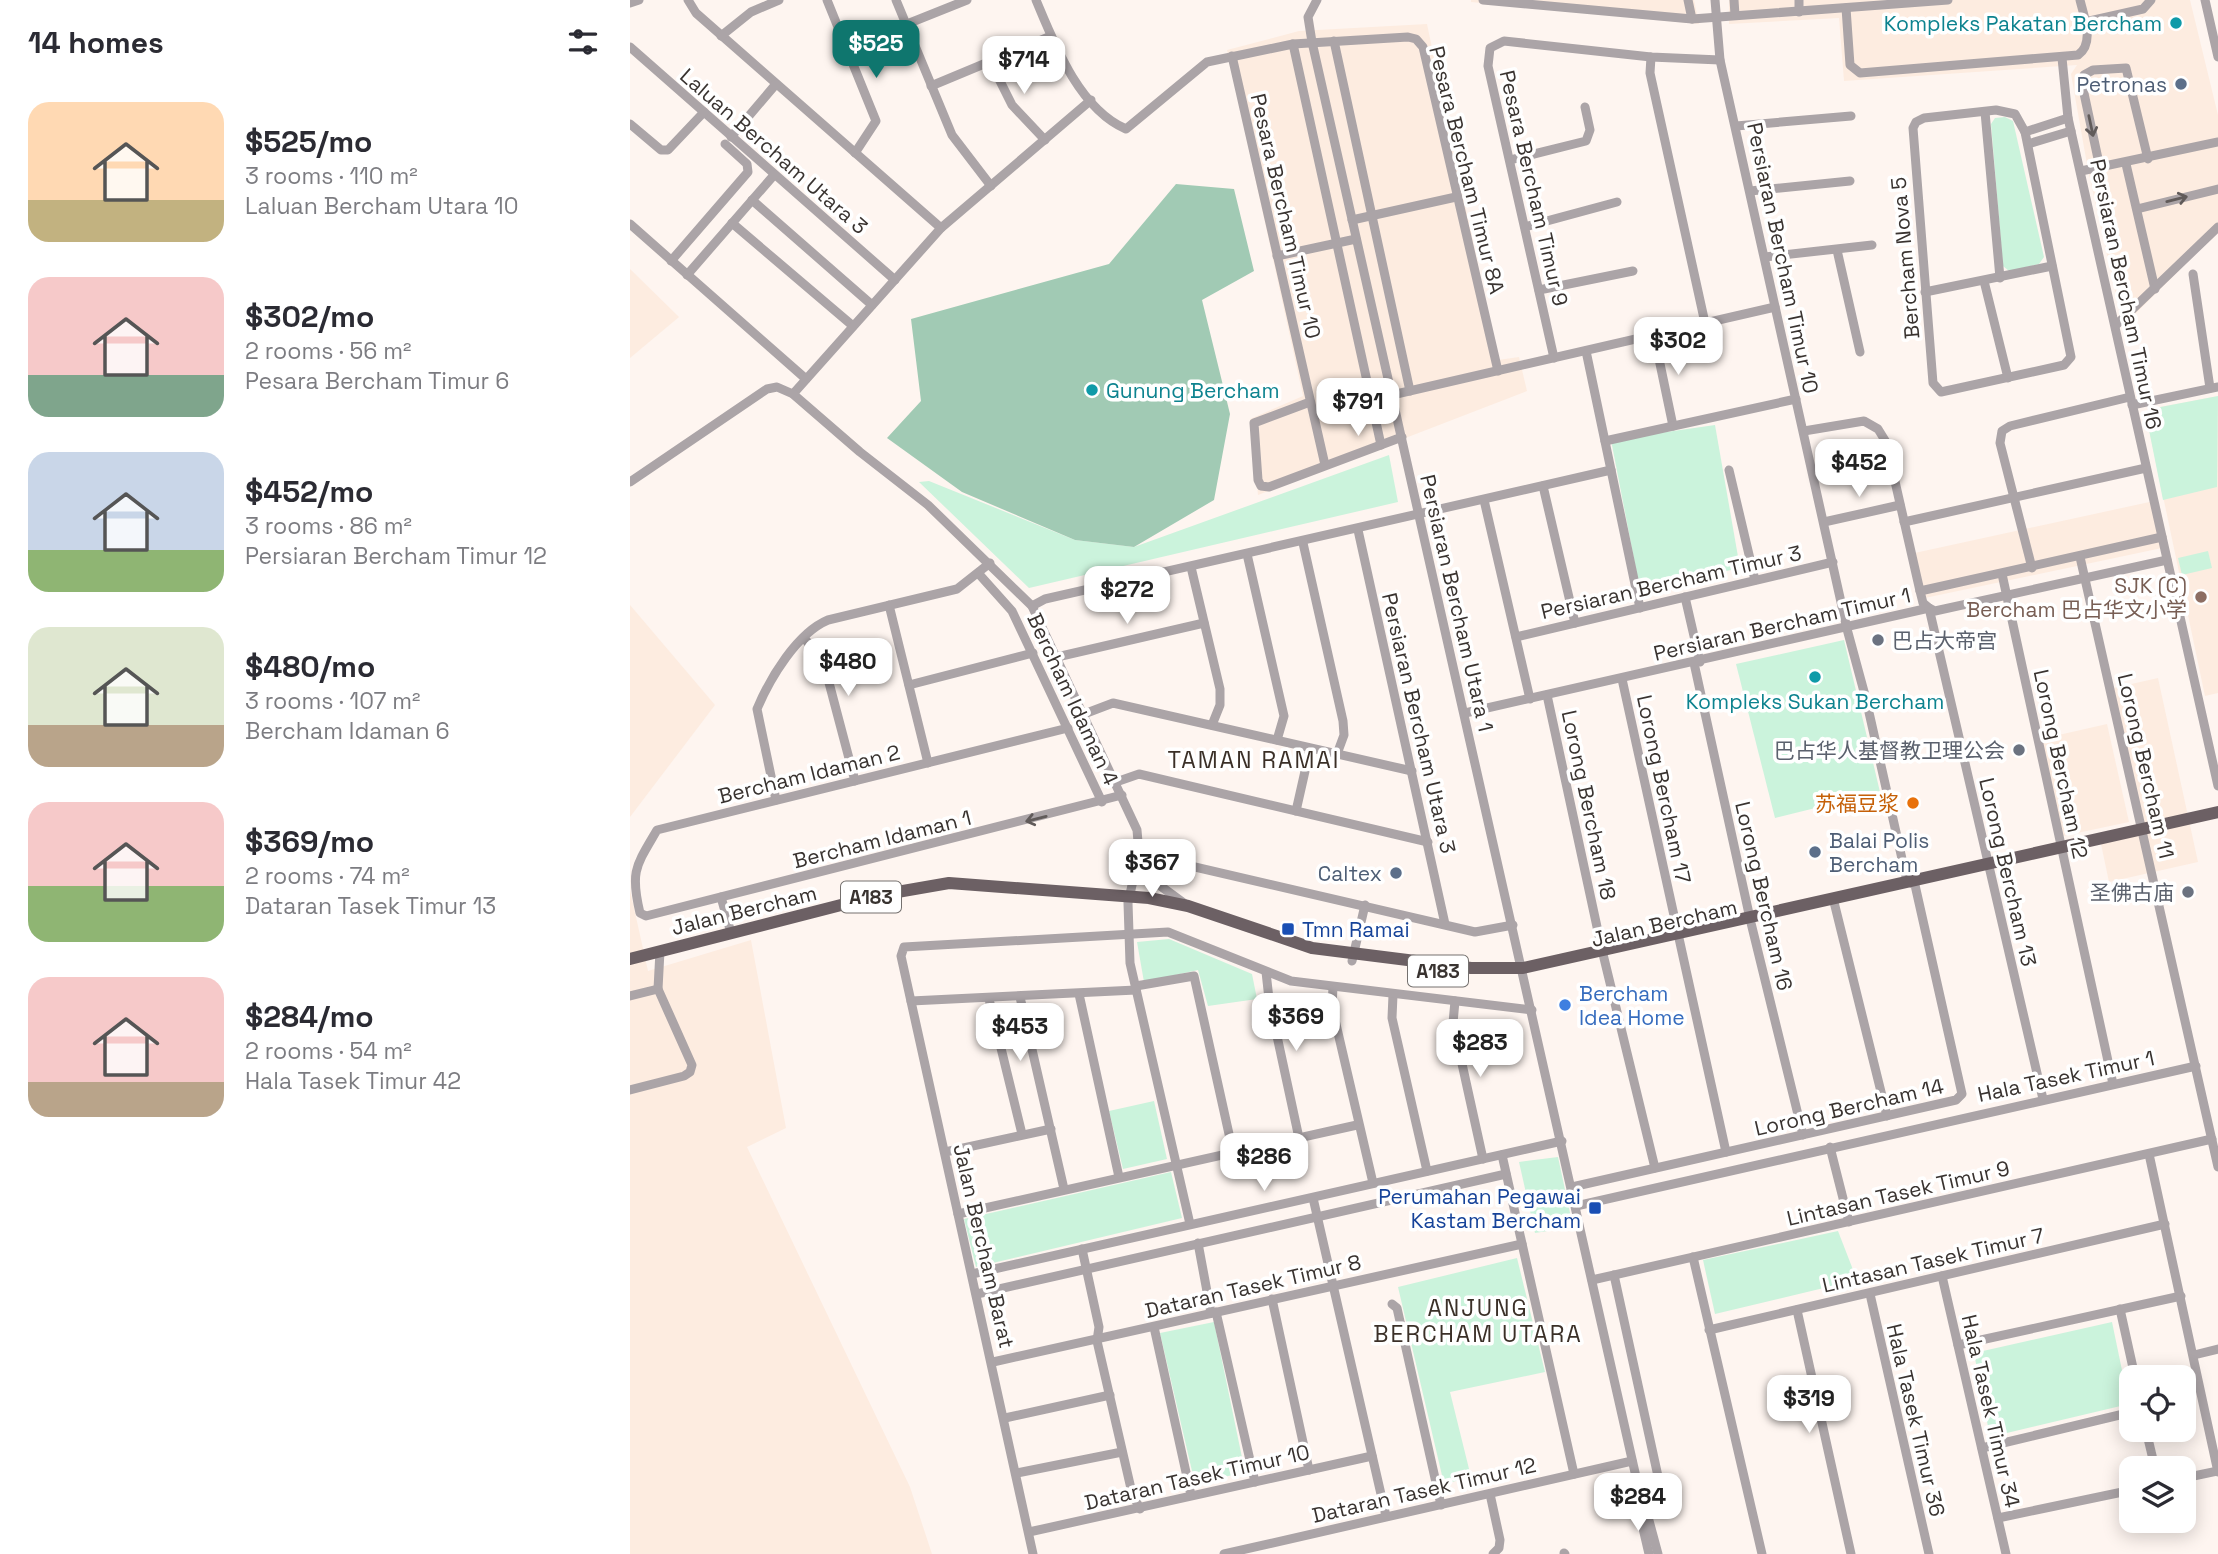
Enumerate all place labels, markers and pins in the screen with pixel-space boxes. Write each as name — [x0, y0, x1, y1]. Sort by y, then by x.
place label: Kompleks Pakatan Bercham — [1884, 10, 2162, 37]
marker: Kompleks Pakatan Bercham — [2168, 15, 2184, 31]
pin: $525 — [835, 20, 917, 80]
pin: $714 — [983, 36, 1065, 96]
place label: Petronas — [2077, 71, 2167, 98]
marker: Petronas — [2173, 76, 2189, 92]
pin: $302 — [1637, 318, 1719, 377]
place label: Gunung Bercham — [1106, 377, 1279, 404]
pin: $791 — [1317, 378, 1399, 438]
marker: Gunung Bercham — [1084, 382, 1100, 398]
pin: $452 — [1818, 440, 1900, 499]
pin: $272 — [1086, 566, 1168, 626]
place label: SJK (C) Bercham 巴占华文小学 — [1966, 572, 2187, 623]
marker: SJK (C) Bercham 巴占华文小学 — [2193, 589, 2209, 605]
place label: 巴占大帝宫 — [1892, 627, 1997, 654]
marker: 巴占大帝宫 — [1870, 632, 1886, 648]
pin: $480 — [807, 638, 889, 698]
marker: Kompleks Sukan Bercham — [1807, 669, 1823, 685]
place label: Kompleks Sukan Bercham — [1686, 688, 1944, 715]
place label: 巴占华人基督教卫理公会 — [1774, 737, 2005, 764]
marker: 巴占华人基督教卫理公会 — [2011, 742, 2027, 758]
place label: 苏福豆浆 — [1815, 790, 1899, 817]
marker: 苏福豆浆 — [1905, 795, 1921, 811]
place label: Balai Polis Bercham — [1829, 827, 1929, 878]
pin: $367 — [1111, 839, 1193, 899]
marker: Balai Polis Bercham — [1807, 844, 1823, 860]
place label: Caltex — [1318, 860, 1382, 887]
marker: Caltex — [1388, 865, 1404, 881]
place label: 圣佛古庙 — [2090, 879, 2174, 906]
marker: 圣佛古庙 — [2180, 884, 2196, 900]
place label: Tmn Ramai — [1302, 916, 1410, 943]
marker: Tmn Ramai — [1280, 921, 1296, 937]
place label: Bercham Idea Home — [1579, 980, 1685, 1031]
pin: $369 — [1255, 993, 1337, 1053]
marker: Bercham Idea Home — [1557, 997, 1573, 1013]
pin: $453 — [979, 1004, 1061, 1063]
pin: $283 — [1439, 1020, 1521, 1079]
pin: $286 — [1223, 1134, 1305, 1193]
place label: Perumahan Pegawai Kastam Bercham — [1378, 1183, 1581, 1234]
marker: Perumahan Pegawai Kastam Bercham — [1587, 1200, 1603, 1216]
pin: $319 — [1768, 1376, 1850, 1435]
pin: $284 — [1597, 1474, 1679, 1533]

